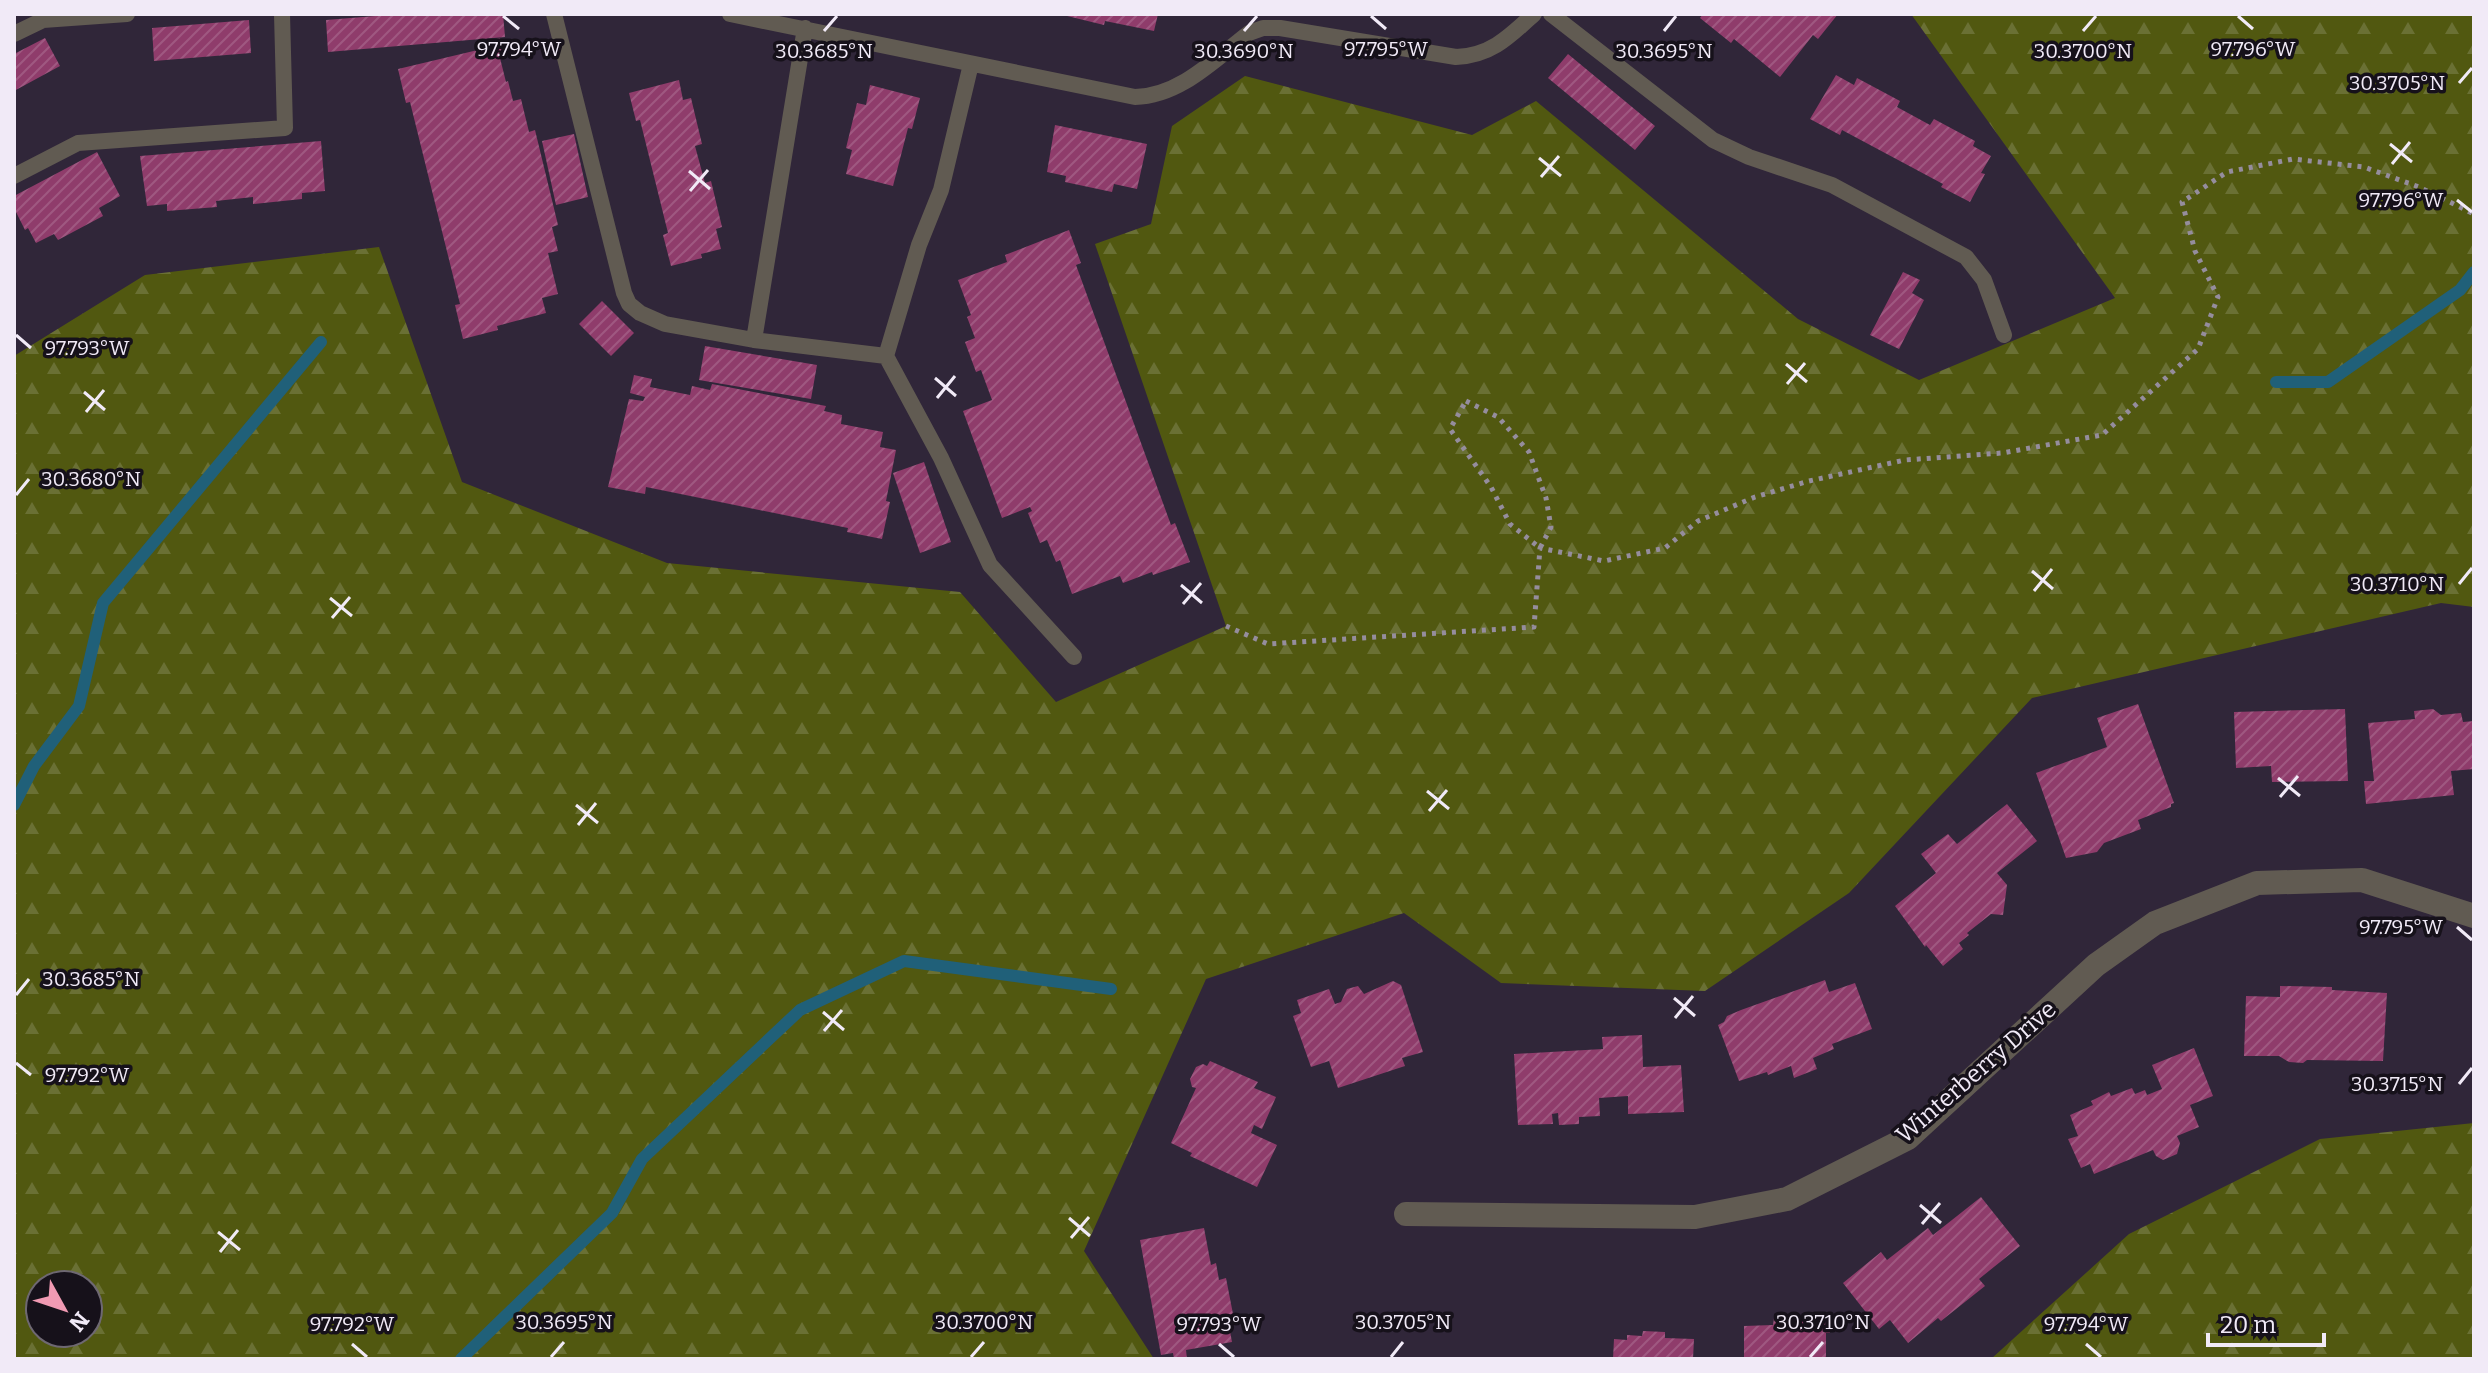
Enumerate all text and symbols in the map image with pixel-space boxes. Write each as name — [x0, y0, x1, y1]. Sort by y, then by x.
text: 97.794°W — [477, 37, 562, 61]
text: 97.795°W — [1344, 37, 1429, 61]
text: 97.796°W — [2211, 37, 2296, 61]
text: 30.3685°N — [775, 39, 873, 63]
text: 30.3690°N — [1194, 39, 1294, 63]
text: 30.3695°N — [1615, 39, 1713, 63]
text: 30.3700°N — [2034, 39, 2132, 63]
text: 30.3705°N — [2349, 71, 2445, 95]
text: 97.796°W — [2359, 188, 2444, 212]
text: 97.793°W — [45, 336, 130, 360]
text: 30.3680°N — [41, 467, 141, 491]
text: 30.3710°N — [2350, 572, 2444, 596]
text: 97.795°W — [2359, 915, 2444, 939]
text: 30.3685°N — [42, 967, 140, 991]
street label: Winterberry Drive — [1890, 995, 2062, 1149]
text: 97.792°W — [45, 1063, 130, 1087]
text: 30.3715°N — [2351, 1072, 2443, 1096]
north arrow — [24, 1269, 104, 1349]
scale bar — [2208, 1297, 2324, 1347]
text: N — [63, 1306, 95, 1337]
text: 30.3695°N — [515, 1310, 613, 1334]
text: 30.3700°N — [935, 1310, 1033, 1334]
text: 30.3705°N — [1355, 1310, 1451, 1334]
text: 30.3710°N — [1776, 1310, 1870, 1334]
text: 20 m — [2220, 1311, 2276, 1339]
text: 97.792°W — [310, 1312, 395, 1336]
text: 97.793°W — [1177, 1312, 1262, 1336]
text: 97.794°W — [2044, 1312, 2129, 1336]

